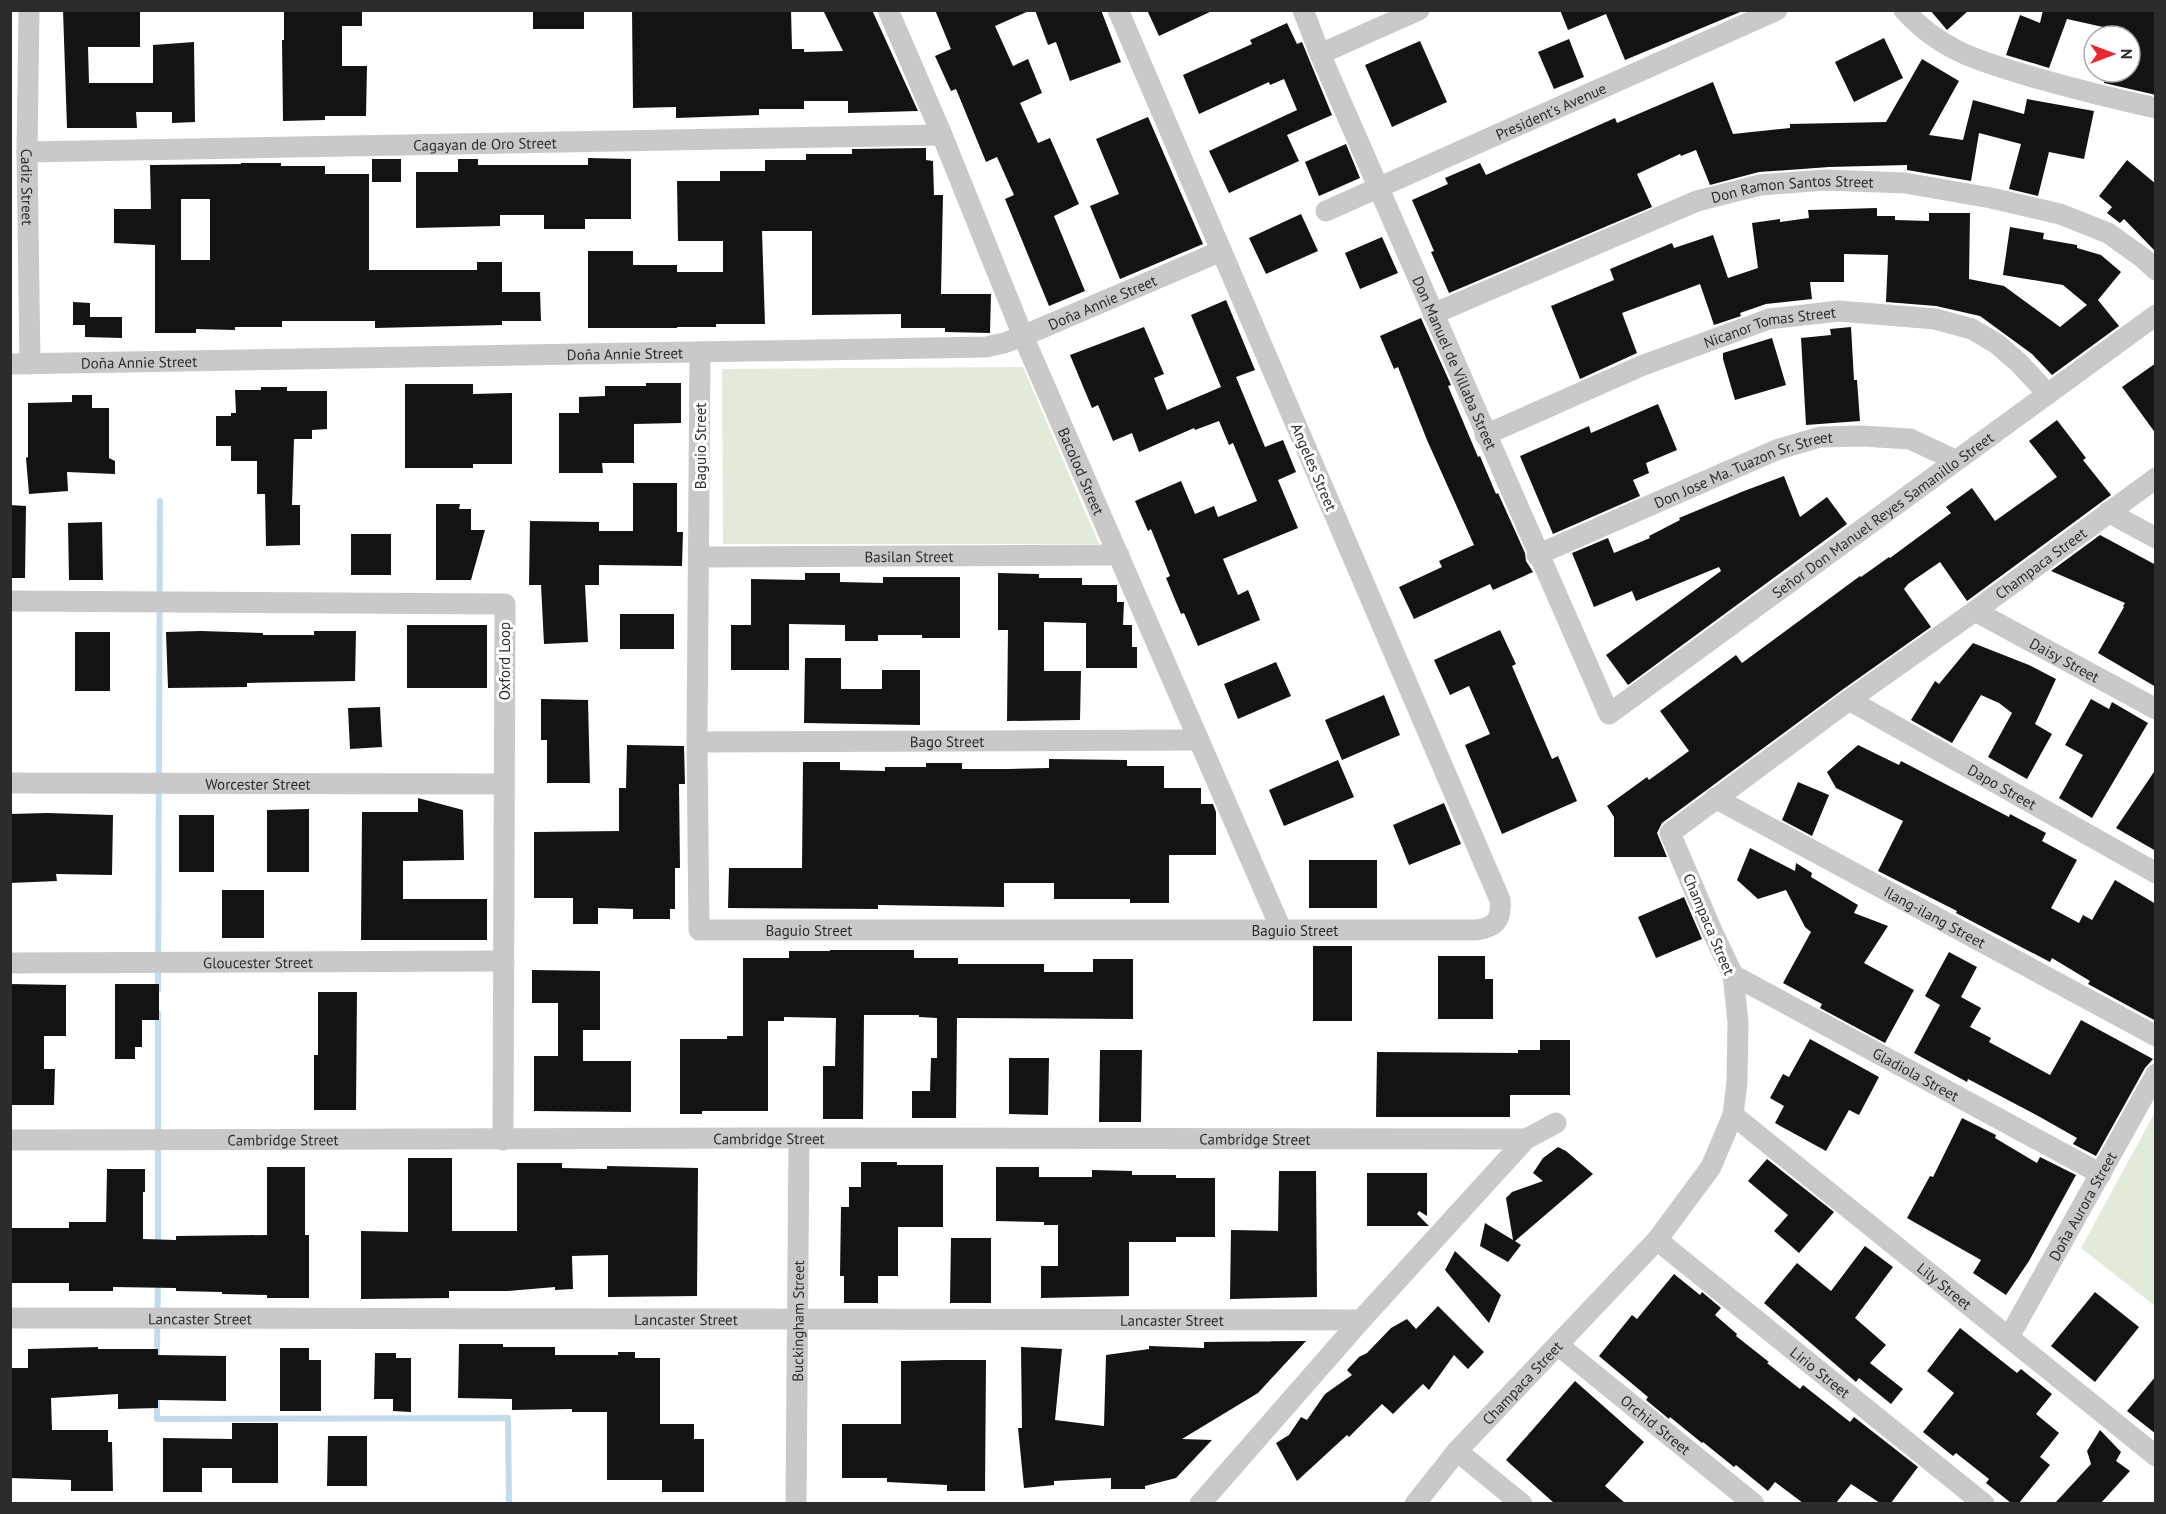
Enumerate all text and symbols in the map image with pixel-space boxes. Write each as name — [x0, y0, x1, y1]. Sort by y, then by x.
north arrow — [2082, 24, 2142, 84]
text: N — [2117, 49, 2137, 59]
street label: President's Avenue — [1492, 78, 1609, 144]
street label: Cagayan de Oro Street — [413, 133, 557, 154]
street label: Cadiz Street — [17, 149, 38, 225]
street label: Don Ramon Santos Street — [1709, 171, 1874, 207]
street label: Doña Annie Street — [1045, 270, 1159, 334]
street label: Don Manuel de Villaba Street — [1409, 273, 1501, 452]
street label: Nicanor Tomas Street — [1701, 302, 1837, 352]
street label: Doña Annie Street — [567, 343, 683, 364]
street label: Doña Annie Street — [81, 351, 197, 372]
street label: Baguio Street — [691, 403, 710, 489]
street label: Angeles Street — [1287, 420, 1341, 514]
street label: Bacolod Street — [1054, 424, 1109, 518]
street label: Don Jose Ma. Tuazon Sr. Street — [1651, 427, 1833, 512]
street label: Señor Don Manuel Reyes Samanillo Street — [1768, 428, 1997, 602]
street label: Champaca Street — [1991, 523, 2090, 603]
street label: Basilan Street — [864, 546, 954, 566]
street label: Oxford Loop — [495, 622, 514, 700]
street label: Daisy Street — [2027, 633, 2103, 686]
street label: Bago Street — [910, 731, 984, 751]
street label: Dapo Street — [1965, 760, 2040, 813]
street label: Worcester Street — [205, 774, 311, 793]
street label: Champaca Street — [1679, 870, 1739, 978]
street label: Ilang-ilang Street — [1881, 882, 1989, 952]
street label: Baguio Street — [766, 921, 852, 940]
street label: Baguio Street — [1252, 921, 1338, 940]
street label: Gloucester Street — [203, 952, 313, 972]
street label: Gladiola Street — [1869, 1043, 1962, 1105]
street label: Cambridge Street — [713, 1128, 825, 1148]
street label: Cambridge Street — [1199, 1129, 1311, 1148]
street label: Cambridge Street — [227, 1130, 339, 1149]
street label: Doña Aurora Street — [2044, 1148, 2120, 1264]
street label: Lily Street — [1913, 1258, 1976, 1314]
street label: Buckingham Street — [788, 1260, 807, 1382]
street label: Lancaster Street — [148, 1309, 252, 1328]
street label: Lancaster Street — [634, 1309, 738, 1329]
street label: Lancaster Street — [1120, 1310, 1224, 1329]
street label: Champaca Street — [1478, 1337, 1566, 1428]
street label: Lirio Street — [1787, 1342, 1854, 1402]
street label: Orchid Street — [1617, 1390, 1695, 1458]

